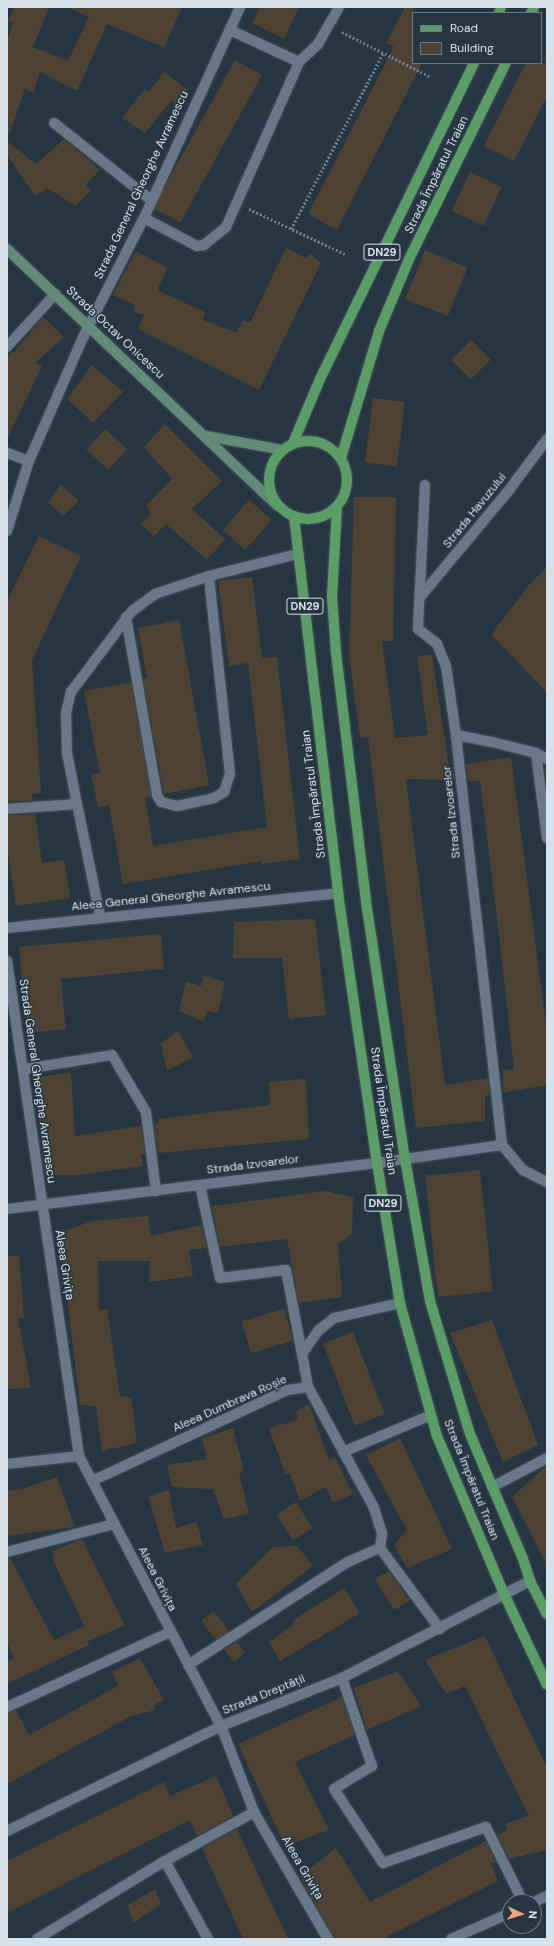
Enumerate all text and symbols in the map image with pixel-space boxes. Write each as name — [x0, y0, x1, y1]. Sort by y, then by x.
legend — [412, 12, 542, 64]
text: Road — [450, 20, 478, 36]
text: Building — [450, 40, 494, 56]
street label: Strada General Gheorghe Avramescu — [92, 89, 192, 281]
street label: Strada Împăratul Traian — [402, 114, 472, 236]
road number: DN29 — [363, 243, 401, 261]
street label: Strada Octav Onicescu — [63, 284, 167, 382]
street label: Strada Havuzului — [440, 471, 510, 551]
road number: DN29 — [286, 597, 324, 615]
street label: Strada Împăratul Traian — [299, 729, 329, 859]
street label: Strada Izvoarelor — [440, 765, 464, 859]
street label: Aleea General Gheorghe Avramescu — [71, 879, 271, 915]
street label: Strada General Gheorghe Avramescu — [16, 978, 58, 1184]
street label: Strada Împăratul Traian — [367, 1046, 399, 1176]
street label: Strada Izvoarelor — [206, 1152, 300, 1178]
road number: DN29 — [364, 1194, 402, 1212]
street label: Aleea Grivița — [51, 1229, 77, 1301]
street label: Aleea Dumbrava Roșie — [171, 1372, 289, 1436]
street label: Strada Împăratul Traian — [440, 1418, 502, 1542]
street label: Aleea Grivița — [135, 1544, 179, 1614]
street label: Strada Dreptății — [221, 1672, 307, 1718]
street label: Aleea Grivița — [278, 1834, 326, 1902]
north arrow — [502, 1894, 542, 1934]
text: N — [526, 1910, 540, 1919]

